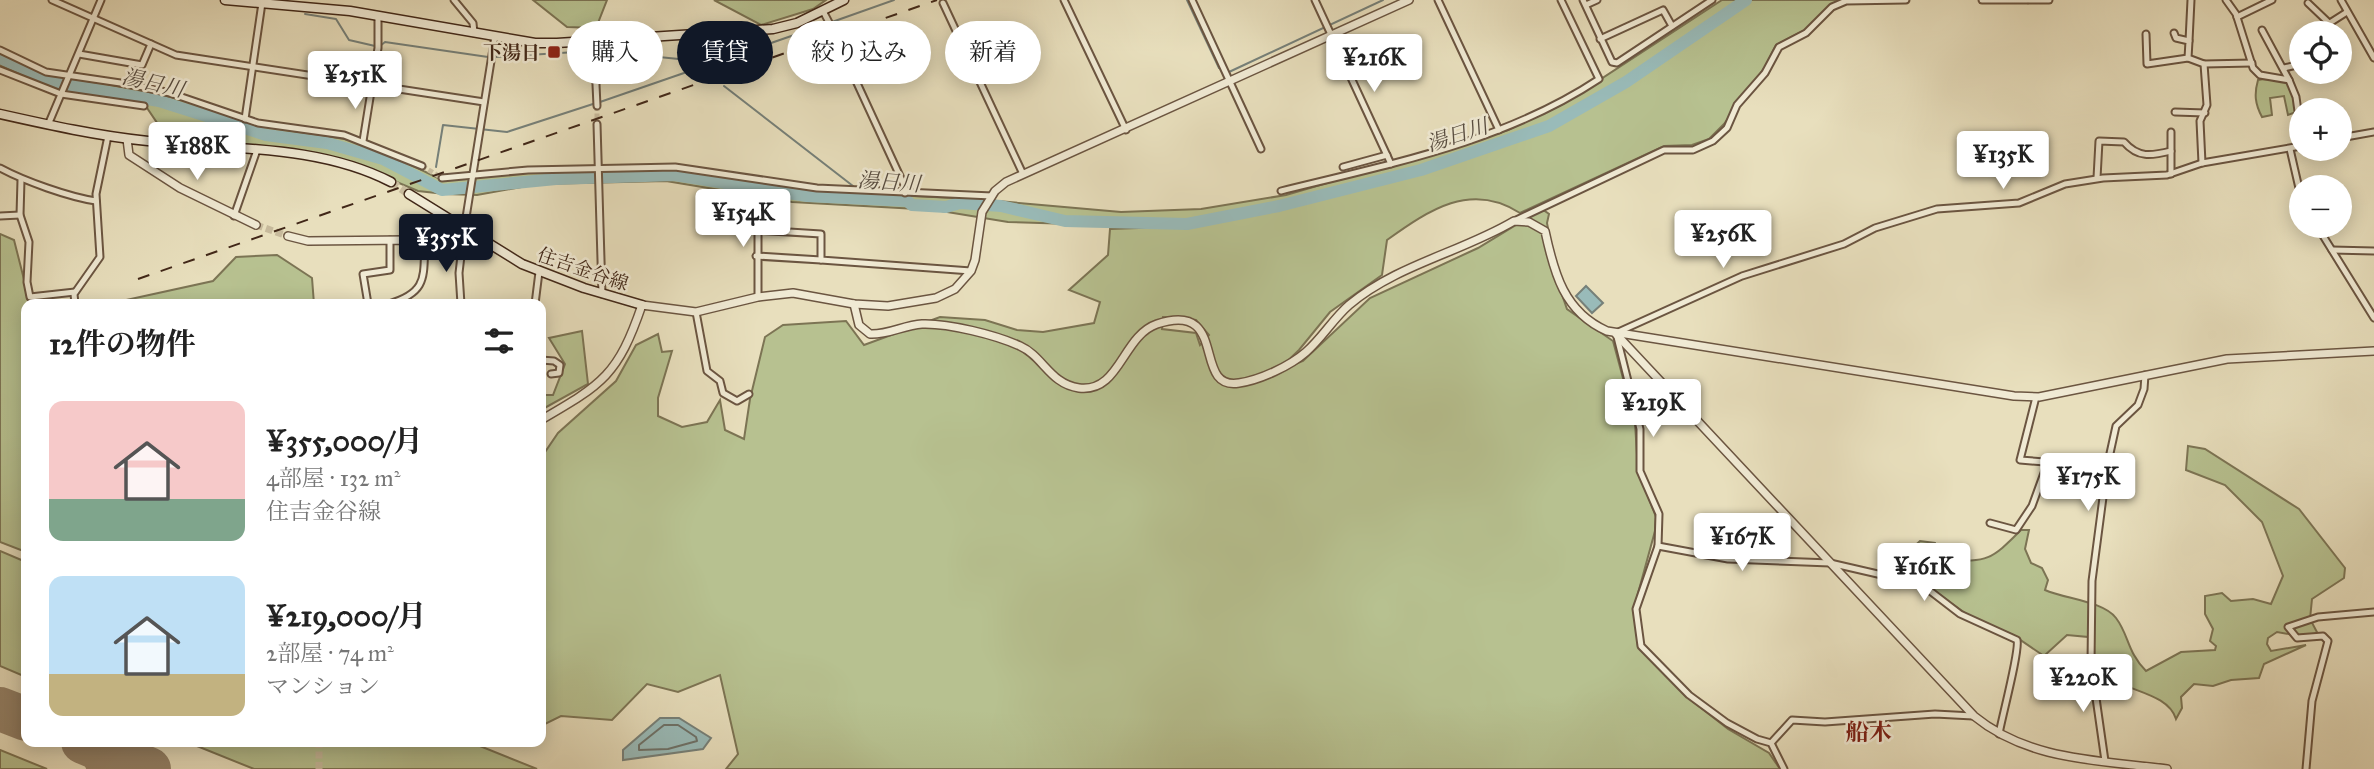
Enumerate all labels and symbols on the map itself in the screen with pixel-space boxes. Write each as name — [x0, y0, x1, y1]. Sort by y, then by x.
pin: ¥216K — [1325, 34, 1423, 94]
place label: 下湯日 — [483, 41, 540, 64]
marker: 下湯日 — [546, 44, 562, 60]
pin: ¥251K — [306, 52, 404, 111]
water label: 湯日川 — [119, 63, 189, 103]
water label: 湯日川 — [1423, 112, 1493, 157]
pin: ¥188K — [148, 122, 246, 182]
pin: ¥135K — [1954, 132, 2052, 191]
water label: 湯日川 — [857, 167, 923, 197]
pin: ¥154K — [694, 190, 792, 249]
pin: ¥256K — [1674, 210, 1772, 270]
pin: ¥355K — [397, 215, 495, 274]
street label: 住吉金谷線 — [534, 243, 632, 295]
pin: ¥219K — [1604, 380, 1702, 439]
pin: ¥175K — [2039, 454, 2137, 513]
pin: ¥167K — [1693, 514, 1791, 573]
pin: ¥161K — [1875, 544, 1973, 603]
pin: ¥220K — [2034, 654, 2132, 714]
district label: 船木 — [1846, 718, 1892, 746]

